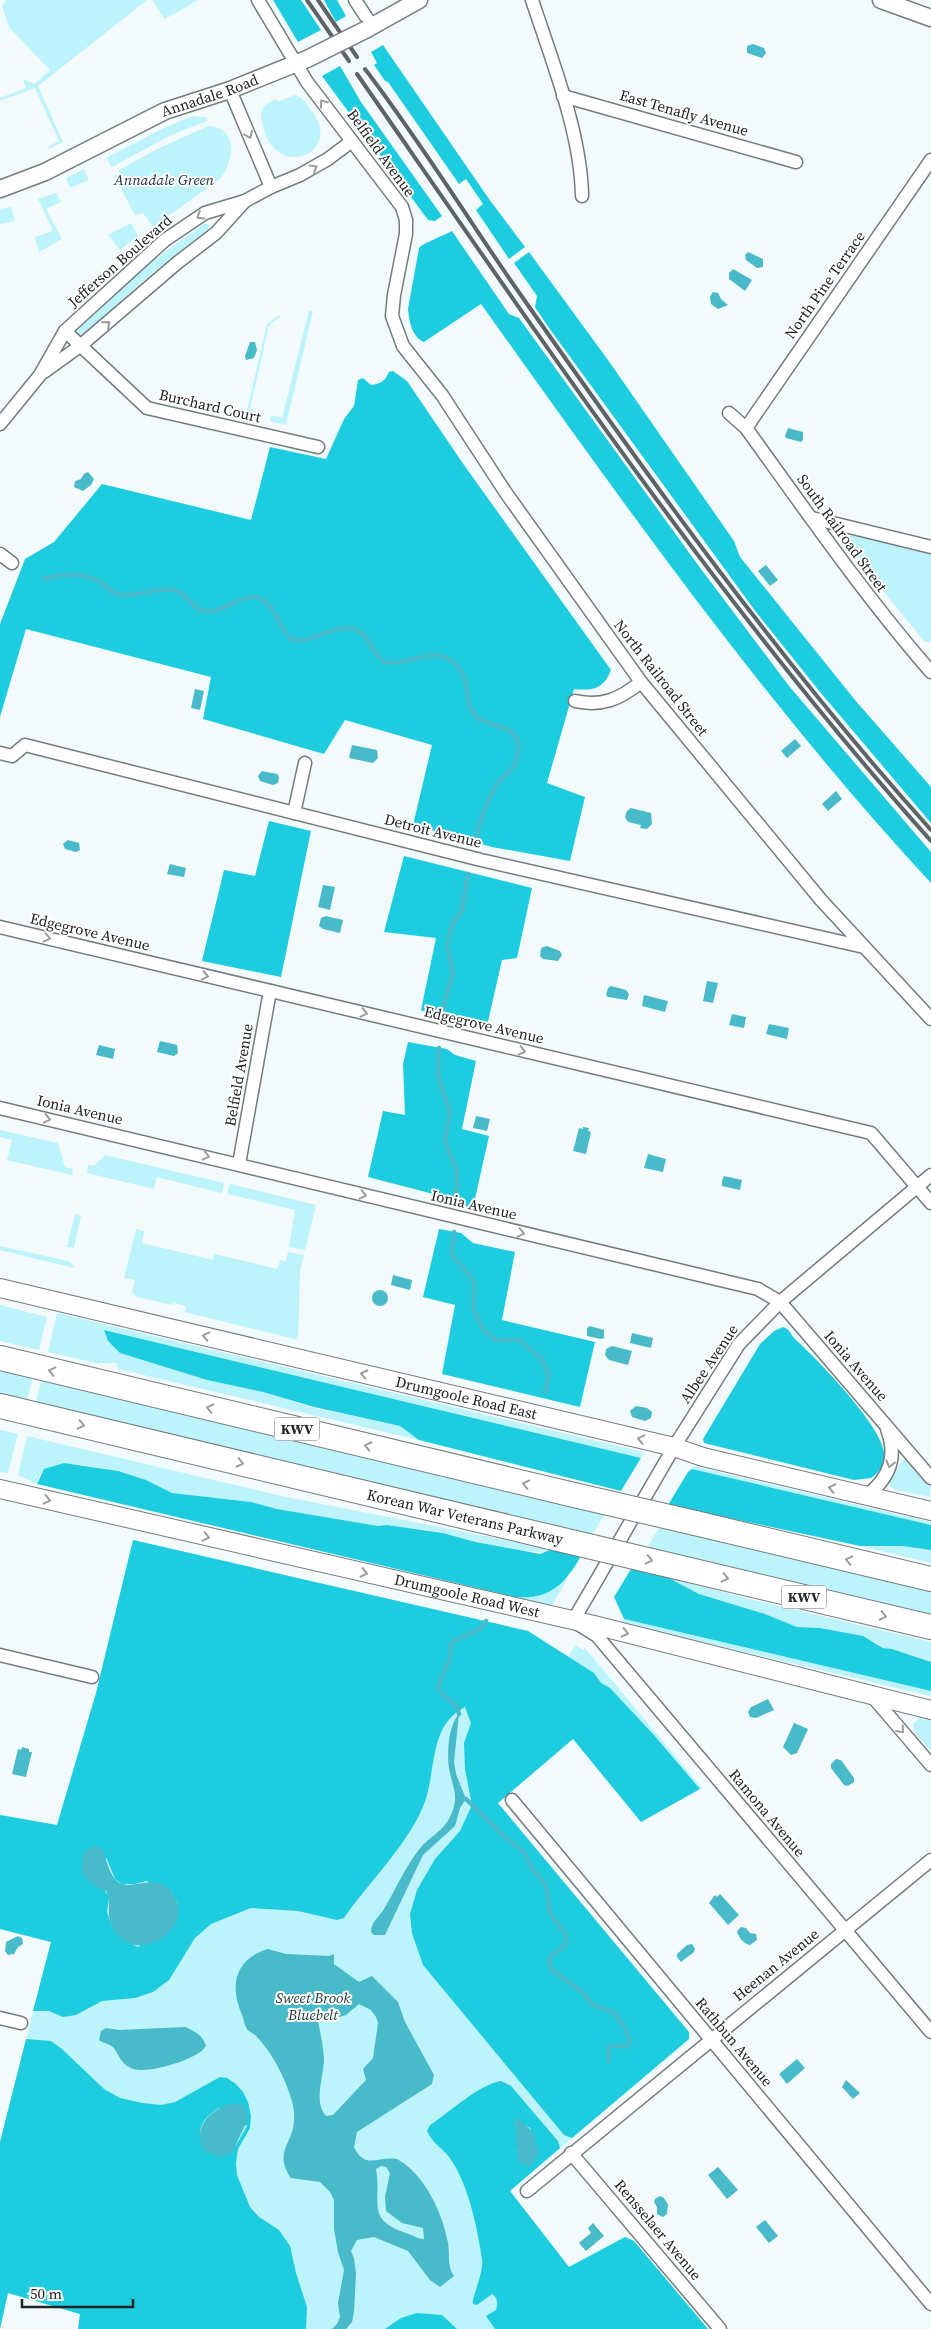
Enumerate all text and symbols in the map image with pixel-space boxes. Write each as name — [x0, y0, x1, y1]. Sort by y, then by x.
street label: Annadale Road — [158, 69, 262, 122]
street label: East Tenafly Avenue — [617, 84, 751, 141]
one-way arrow — [320, 99, 329, 108]
street label: Belfield Avenue — [342, 105, 421, 201]
one-way arrow — [243, 130, 253, 138]
one-way arrow — [308, 164, 317, 174]
park label: Annadale Green — [113, 169, 215, 190]
street label: Jefferson Boulevard — [62, 209, 177, 312]
one-way arrow — [196, 210, 205, 220]
street label: North Pine Terrace — [779, 226, 870, 343]
one-way arrow — [101, 320, 110, 329]
street label: Burchard Court — [157, 384, 263, 427]
street label: South Railroad Street — [792, 469, 892, 596]
street label: North Railroad Street — [609, 615, 714, 740]
street label: Detroit Avenue — [382, 808, 484, 853]
street label: Edgegrove Avenue — [28, 907, 153, 956]
one-way arrow — [43, 932, 52, 943]
one-way arrow — [201, 970, 210, 981]
street label: Edgegrove Avenue — [422, 1000, 547, 1049]
one-way arrow — [359, 1007, 368, 1018]
street label: Belfield Avenue — [219, 1022, 258, 1128]
one-way arrow — [517, 1045, 526, 1056]
street label: Ionia Avenue — [35, 1089, 125, 1130]
one-way arrow — [43, 1113, 52, 1124]
one-way arrow — [201, 1150, 210, 1161]
street label: Ionia Avenue — [429, 1184, 519, 1225]
one-way arrow — [359, 1189, 368, 1200]
one-way arrow — [517, 1227, 526, 1238]
street label: Albee Avenue — [674, 1320, 743, 1407]
street label: Ionia Avenue — [820, 1326, 893, 1406]
one-way arrow — [201, 1331, 210, 1342]
one-way arrow — [47, 1366, 56, 1377]
one-way arrow — [359, 1369, 368, 1380]
street label: Drumgoole Road East — [394, 1371, 539, 1424]
one-way arrow — [206, 1403, 215, 1414]
road number: KWV — [274, 1418, 320, 1440]
one-way arrow — [77, 1419, 86, 1430]
one-way arrow — [637, 1434, 646, 1445]
one-way arrow — [364, 1441, 373, 1452]
one-way arrow — [235, 1457, 244, 1468]
one-way arrow — [885, 1460, 896, 1469]
one-way arrow — [522, 1479, 531, 1490]
one-way arrow — [828, 1483, 837, 1494]
street label: Korean War Veterans Parkway — [365, 1484, 566, 1549]
one-way arrow — [43, 1494, 52, 1505]
one-way arrow — [201, 1531, 210, 1542]
one-way arrow — [645, 1554, 653, 1565]
one-way arrow — [845, 1555, 854, 1566]
one-way arrow — [360, 1567, 369, 1578]
street label: Drumgoole Road West — [392, 1569, 542, 1622]
one-way arrow — [720, 1572, 729, 1583]
road number: KWV — [782, 1585, 826, 1608]
one-way arrow — [878, 1610, 887, 1621]
one-way arrow — [620, 1628, 628, 1638]
one-way arrow — [896, 1725, 905, 1734]
street label: Ramona Avenue — [724, 1764, 811, 1861]
street label: Heenan Avenue — [728, 1923, 823, 2006]
park label: Sweet Brook Bluebelt — [276, 1987, 351, 2025]
street label: Rathbun Avenue — [691, 1993, 778, 2091]
street label: Rensselaer Avenue — [610, 2175, 707, 2285]
scale bar — [22, 2276, 134, 2308]
text: 50 m — [30, 2283, 62, 2304]

